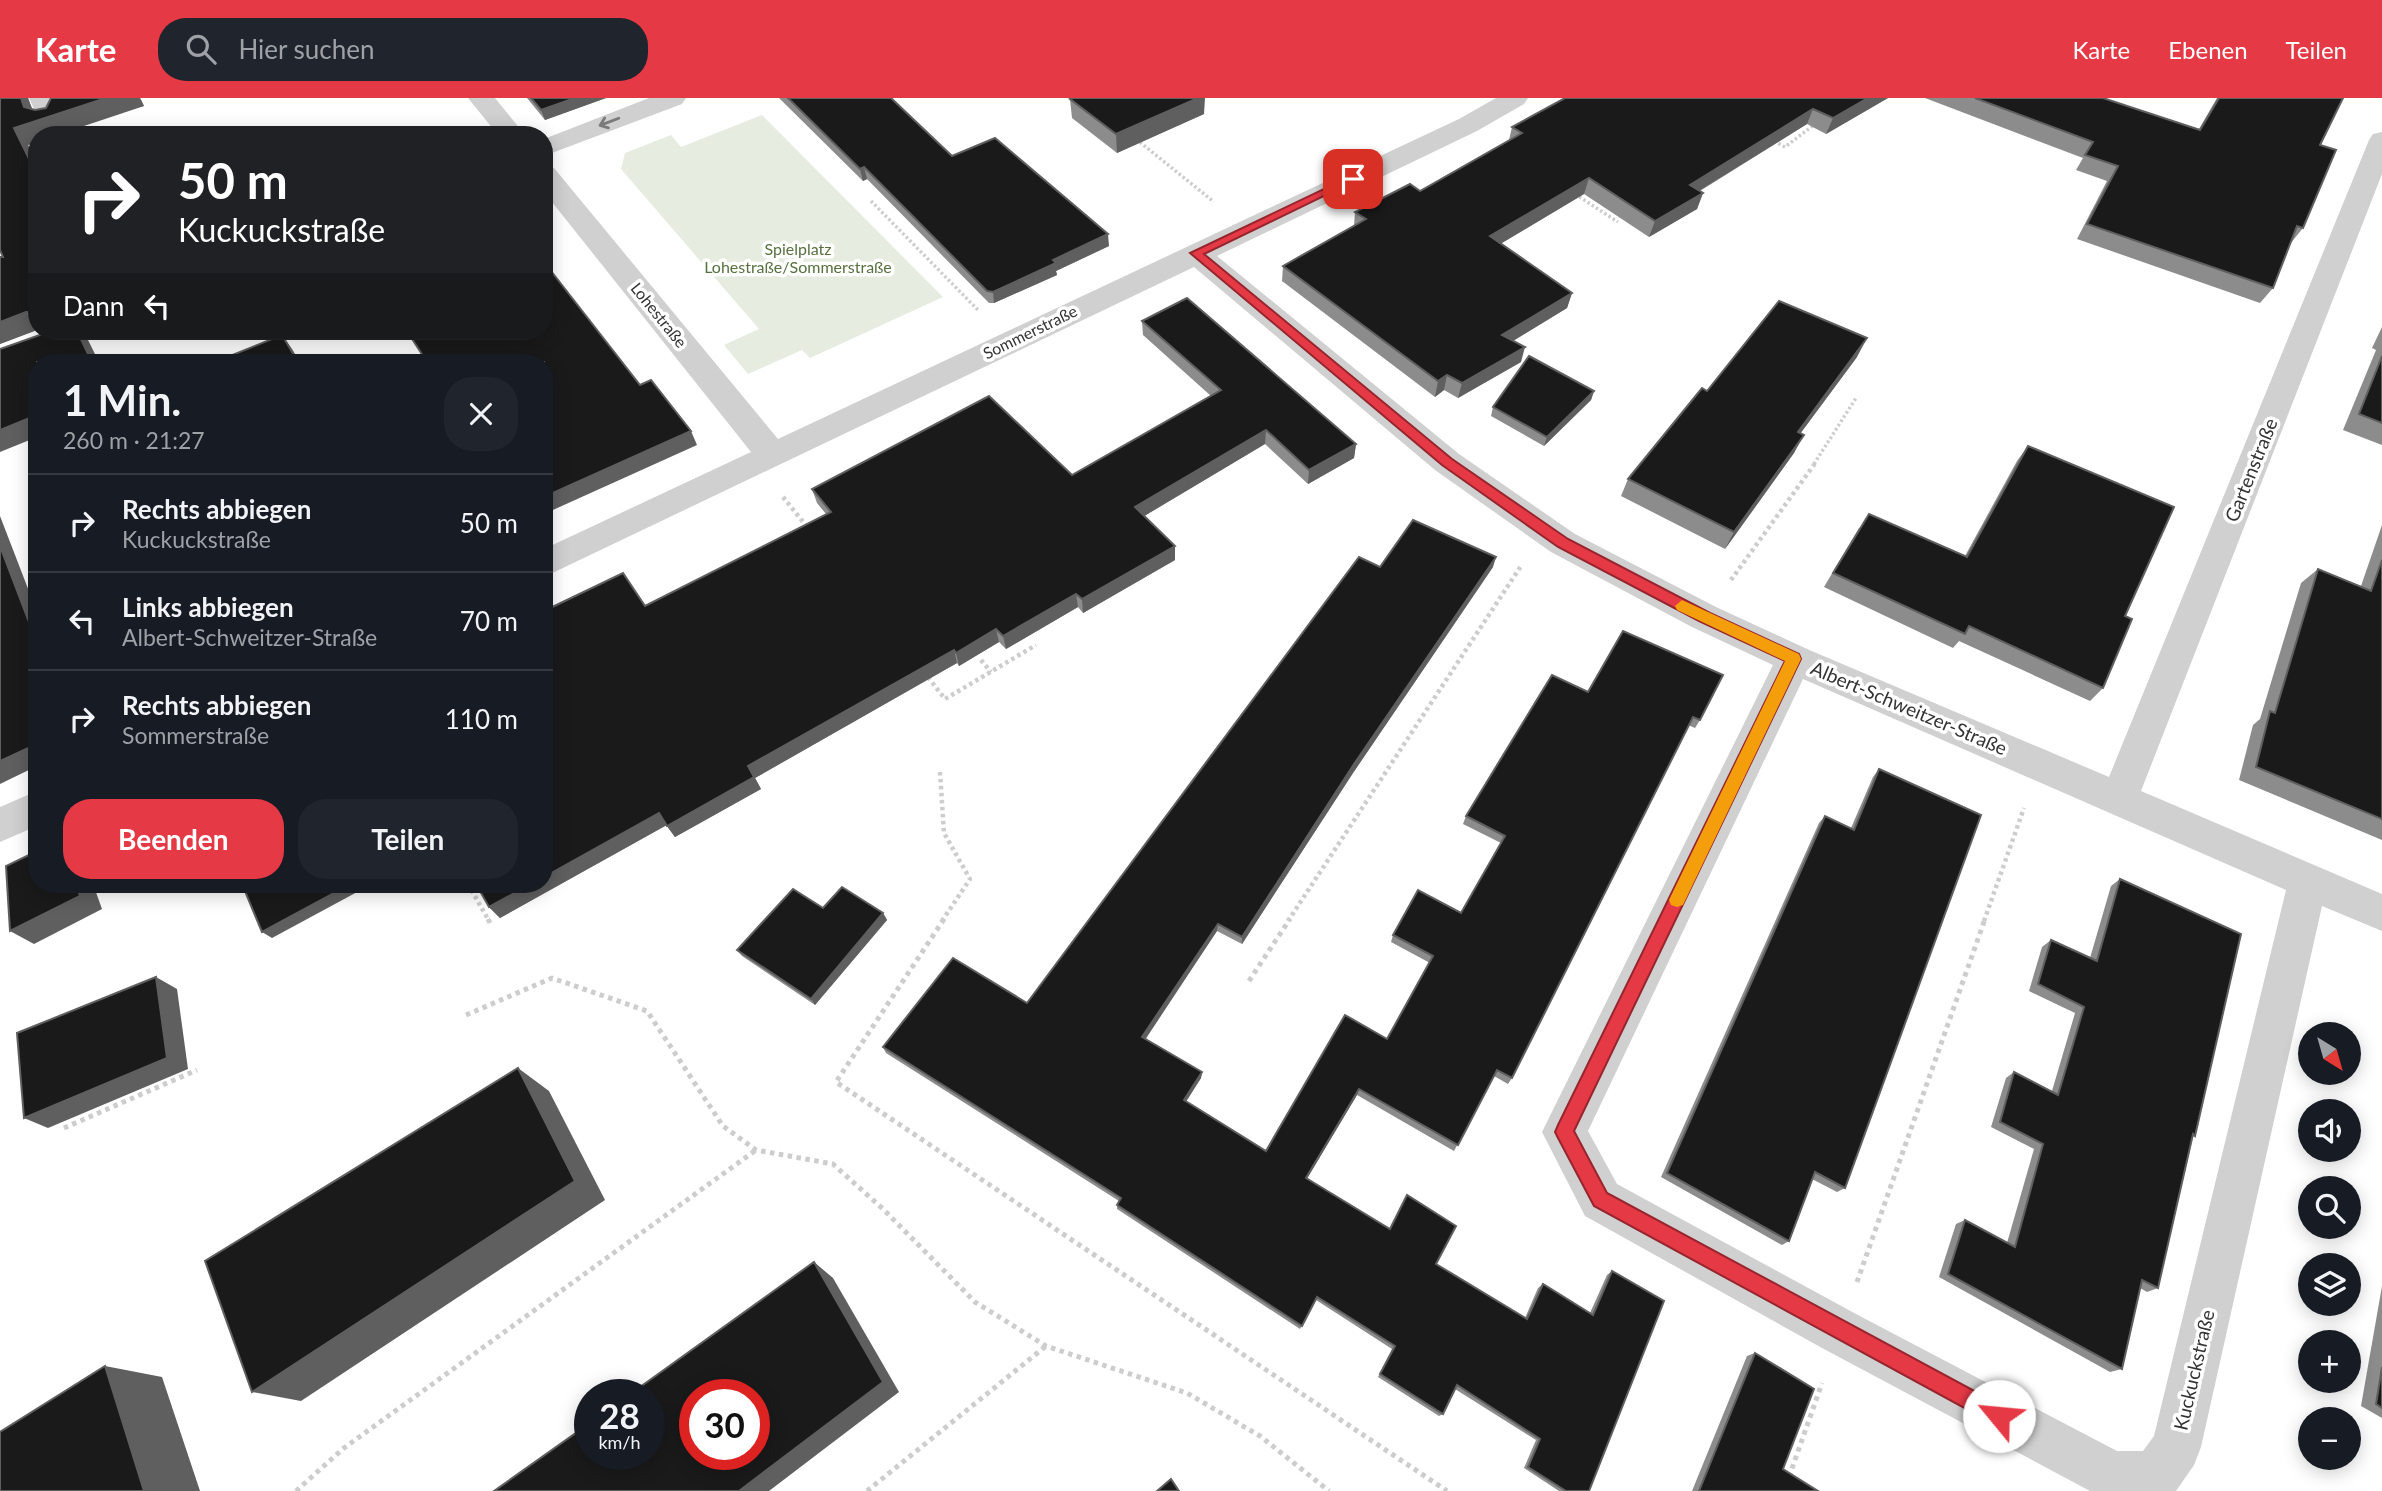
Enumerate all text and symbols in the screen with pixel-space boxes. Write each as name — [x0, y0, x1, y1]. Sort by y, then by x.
search box — [158, 18, 648, 81]
text: Karte — [35, 29, 116, 69]
icon: search — [182, 30, 220, 68]
text: Hier suchen — [238, 33, 375, 65]
text: Karte — [2073, 35, 2130, 64]
text: Ebenen — [2168, 35, 2248, 64]
text: Teilen — [2286, 35, 2347, 64]
one-way arrow — [598, 117, 620, 129]
pin — [1323, 149, 1383, 209]
text: 50 m — [178, 151, 288, 209]
icon: right — [63, 154, 154, 245]
icon: arrive — [1334, 160, 1372, 198]
text: Kuckuckstraße — [178, 210, 385, 249]
park label: Spielplatz Lohestraße/Sommerstraße — [704, 239, 892, 276]
street label: Lohestraße — [627, 278, 691, 351]
icon: left — [138, 287, 176, 325]
text: Dann — [63, 290, 124, 322]
street label: Sommerstraße — [980, 301, 1080, 363]
text: 1 Min. — [63, 375, 181, 425]
button: close — [444, 377, 518, 451]
street label: Gartenstraße — [2219, 415, 2282, 525]
text: 260 m · 21:27 — [63, 426, 205, 454]
text: Rechts abbiegen — [122, 493, 311, 525]
icon: right — [63, 504, 101, 542]
text: 50 m — [460, 507, 518, 539]
text: Kuckuckstraße — [122, 525, 271, 553]
text: Links abbiegen — [122, 591, 294, 623]
icon: left — [63, 602, 101, 640]
text: 70 m — [460, 605, 518, 637]
text: Albert-Schweitzer-Straße — [122, 623, 377, 651]
street label: Albert-Schweitzer-Straße — [1808, 656, 2011, 759]
text: Rechts abbiegen — [122, 689, 311, 721]
icon: right — [63, 700, 101, 738]
text: 110 m — [445, 703, 518, 735]
text: Sommerstraße — [122, 721, 269, 749]
button: Beenden — [63, 799, 284, 879]
button: Teilen — [298, 799, 518, 879]
north arrow — [2298, 1022, 2361, 1085]
map controls — [2298, 1022, 2361, 1470]
button: sound — [2298, 1099, 2361, 1162]
button: search — [2298, 1176, 2361, 1239]
button: layers — [2298, 1253, 2361, 1316]
street label: Kuckuckstraße — [2168, 1307, 2219, 1432]
button: + — [2298, 1330, 2361, 1393]
speed limit sign: 30 — [679, 1379, 770, 1470]
position arrow — [1962, 1379, 2036, 1453]
text: 28 — [599, 1394, 640, 1436]
button: − — [2298, 1407, 2361, 1470]
text: km/h — [598, 1431, 641, 1453]

